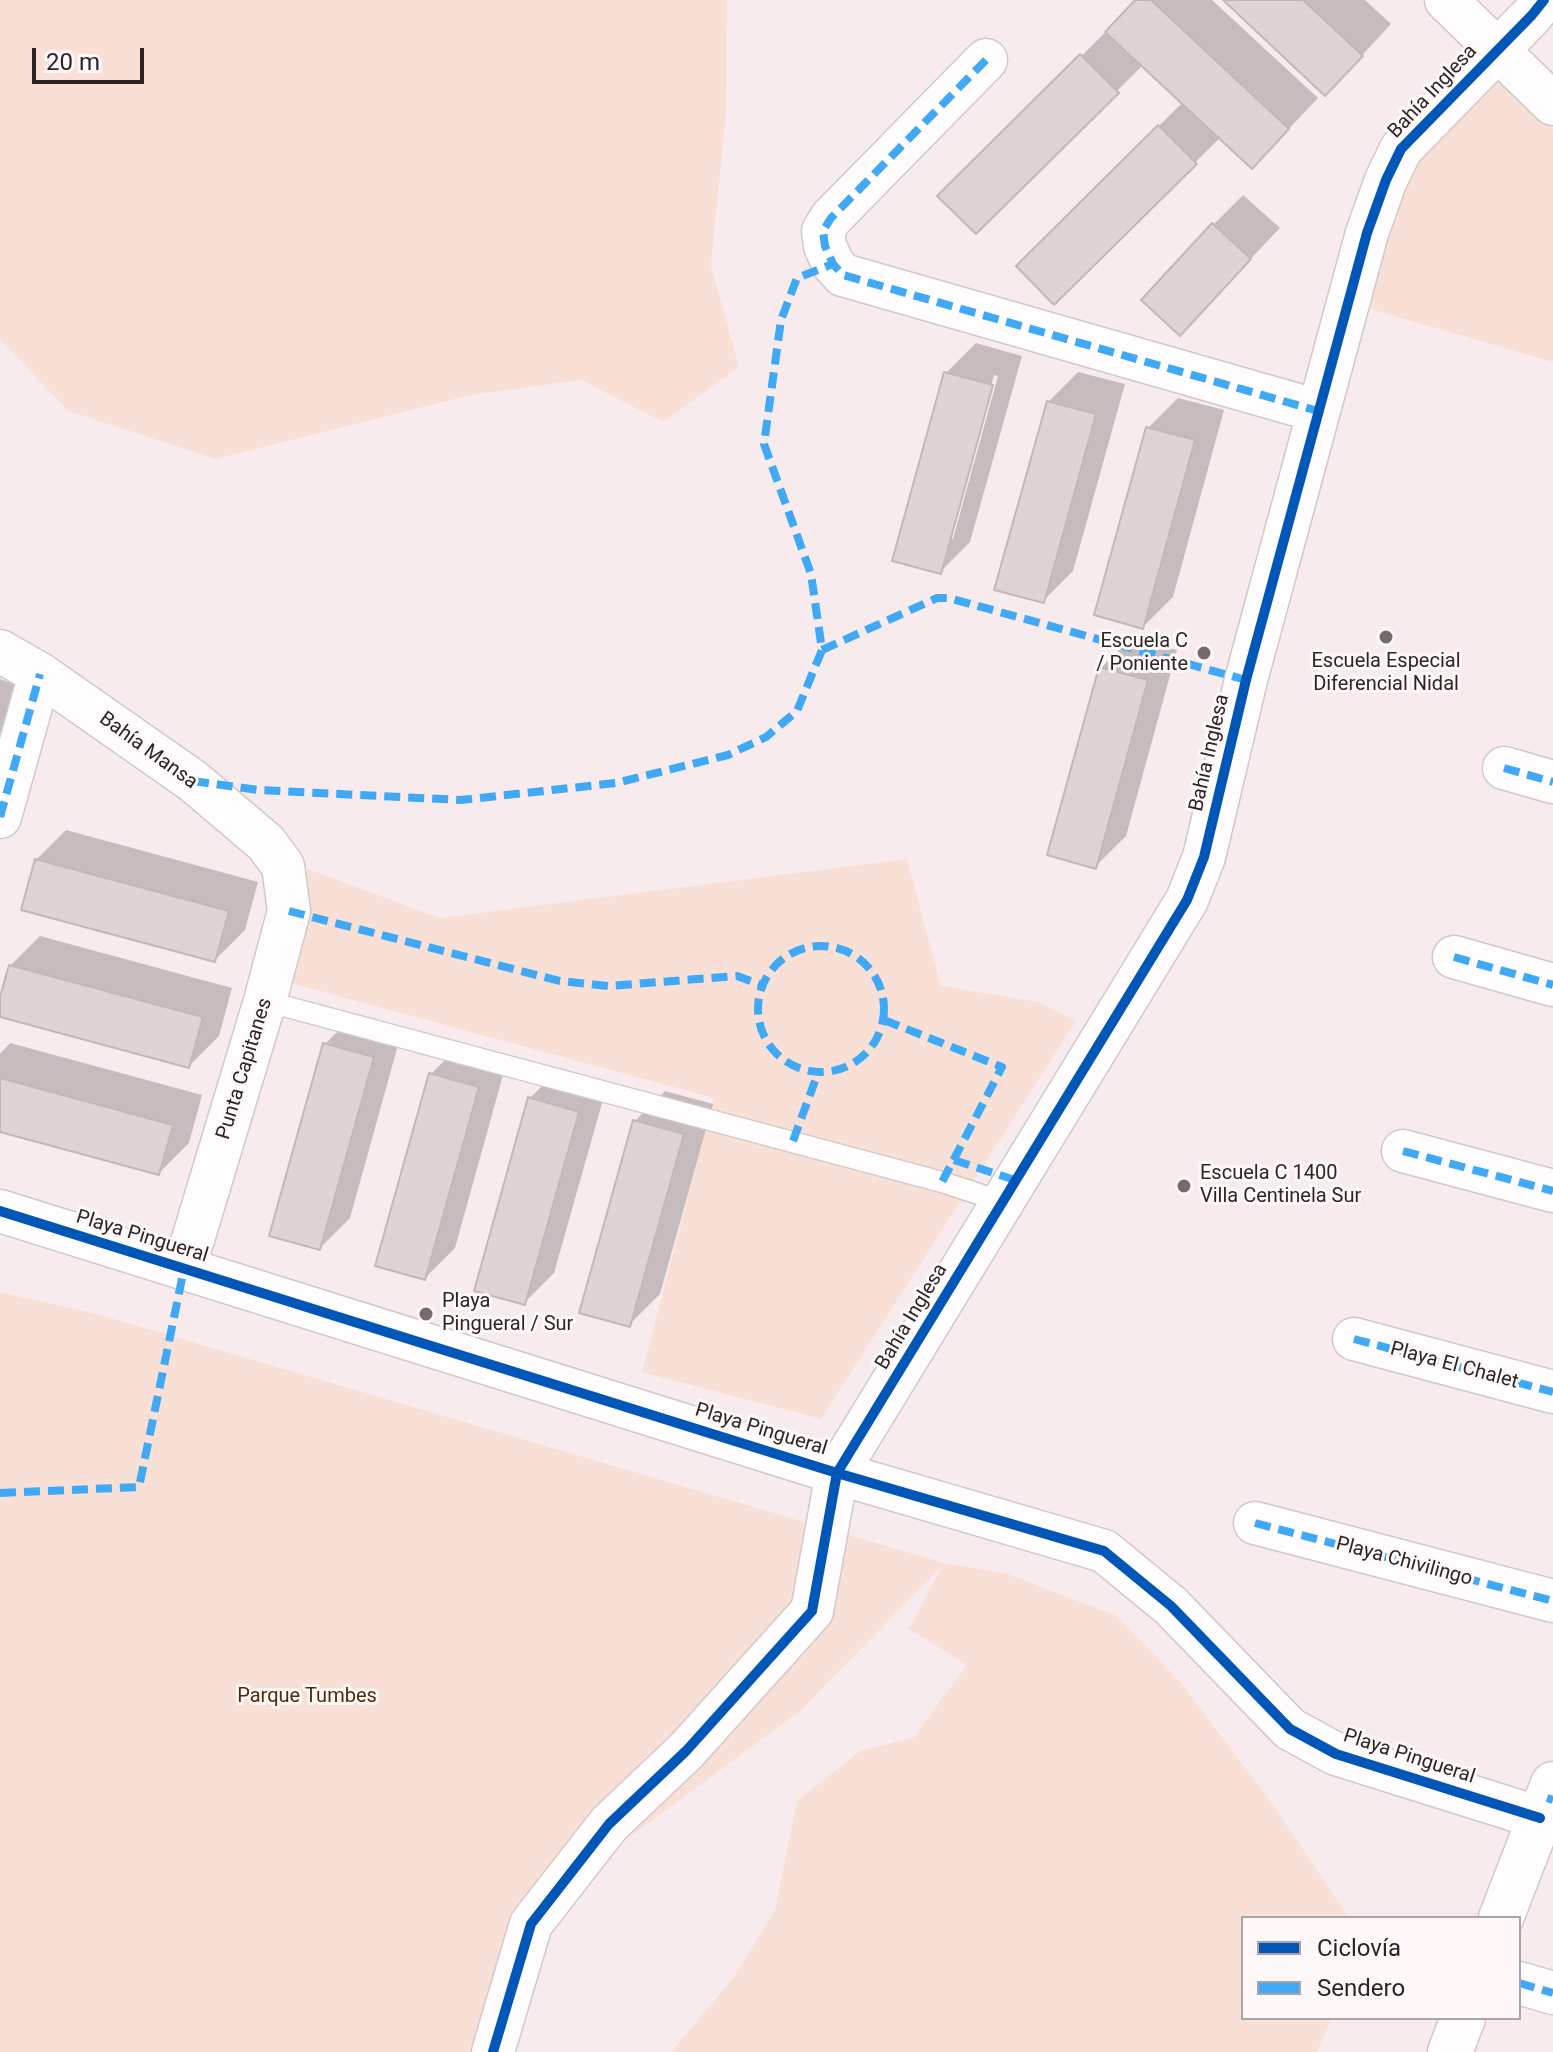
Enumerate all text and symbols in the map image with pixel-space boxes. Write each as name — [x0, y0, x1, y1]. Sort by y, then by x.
scale bar — [36, 32, 148, 82]
street label: Bahía Inglesa — [1383, 40, 1483, 144]
text: 20 m — [46, 48, 100, 76]
marker: Escuela Especial Diferencial Nidal — [1377, 628, 1395, 646]
place label: Escuela C / Poniente — [1096, 630, 1188, 677]
marker: Escuela C / Poniente — [1195, 644, 1213, 662]
place label: Escuela Especial Diferencial Nidal — [1311, 650, 1461, 697]
street label: Bahía Inglesa — [1185, 692, 1235, 814]
street label: Bahía Mansa — [94, 707, 202, 795]
street label: Punta Capitanes — [212, 995, 278, 1143]
place label: Escuela C 1400 Villa Centinela Sur — [1200, 1162, 1361, 1209]
marker: Escuela C 1400 Villa Centinela Sur — [1175, 1177, 1193, 1195]
street label: Playa Pingueral — [73, 1206, 211, 1268]
street label: Bahía Inglesa — [871, 1260, 953, 1374]
place label: Playa Pingueral / Sur — [442, 1290, 573, 1337]
marker: Playa Pingueral / Sur — [417, 1305, 435, 1323]
street label: Playa El Chalet — [1387, 1337, 1521, 1395]
street label: Playa Pingueral — [692, 1399, 830, 1461]
street label: Playa Chivilingo — [1333, 1532, 1475, 1592]
park label: Parque Tumbes — [237, 1685, 377, 1709]
street label: Playa Pingueral — [1340, 1724, 1478, 1790]
legend — [1241, 1916, 1521, 2020]
text: Ciclovía — [1317, 1934, 1401, 1962]
text: Sendero — [1317, 1974, 1405, 2002]

